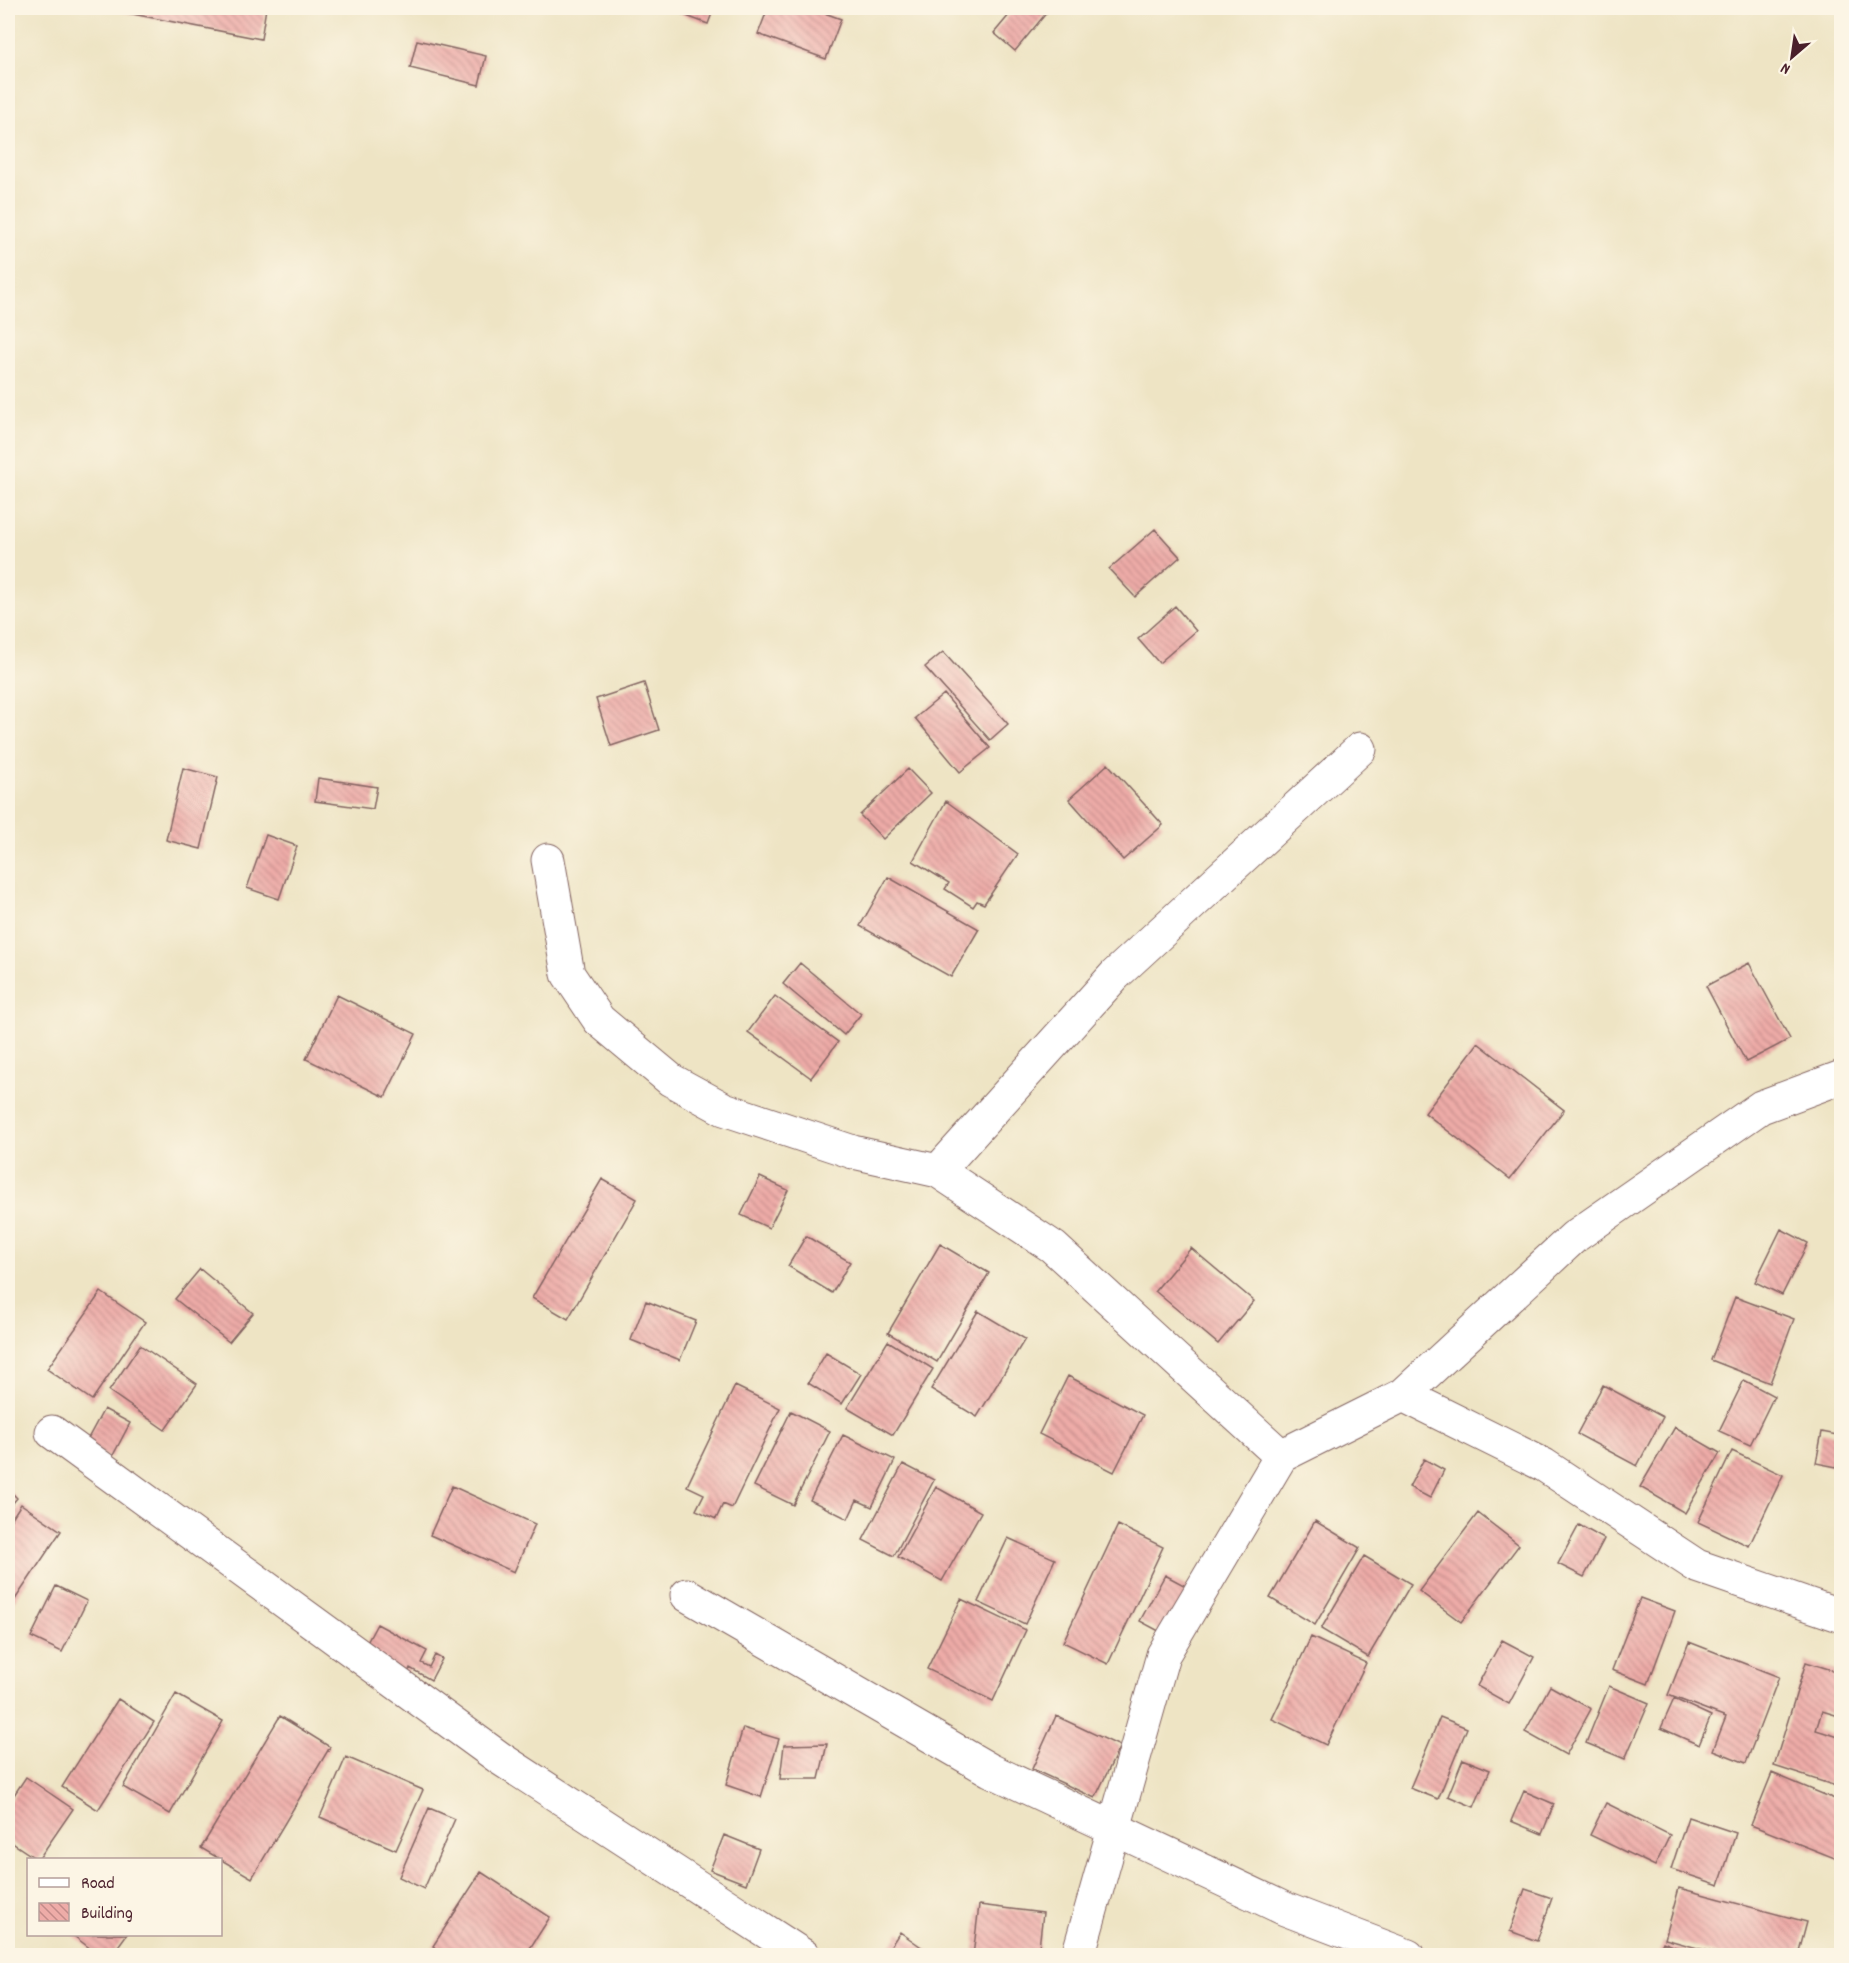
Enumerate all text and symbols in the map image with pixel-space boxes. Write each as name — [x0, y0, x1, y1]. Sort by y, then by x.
north arrow — [1762, 27, 1822, 87]
text: N — [1777, 56, 1795, 80]
legend — [27, 1858, 222, 1936]
text: Road — [81, 1872, 115, 1897]
text: Building — [81, 1902, 133, 1927]

